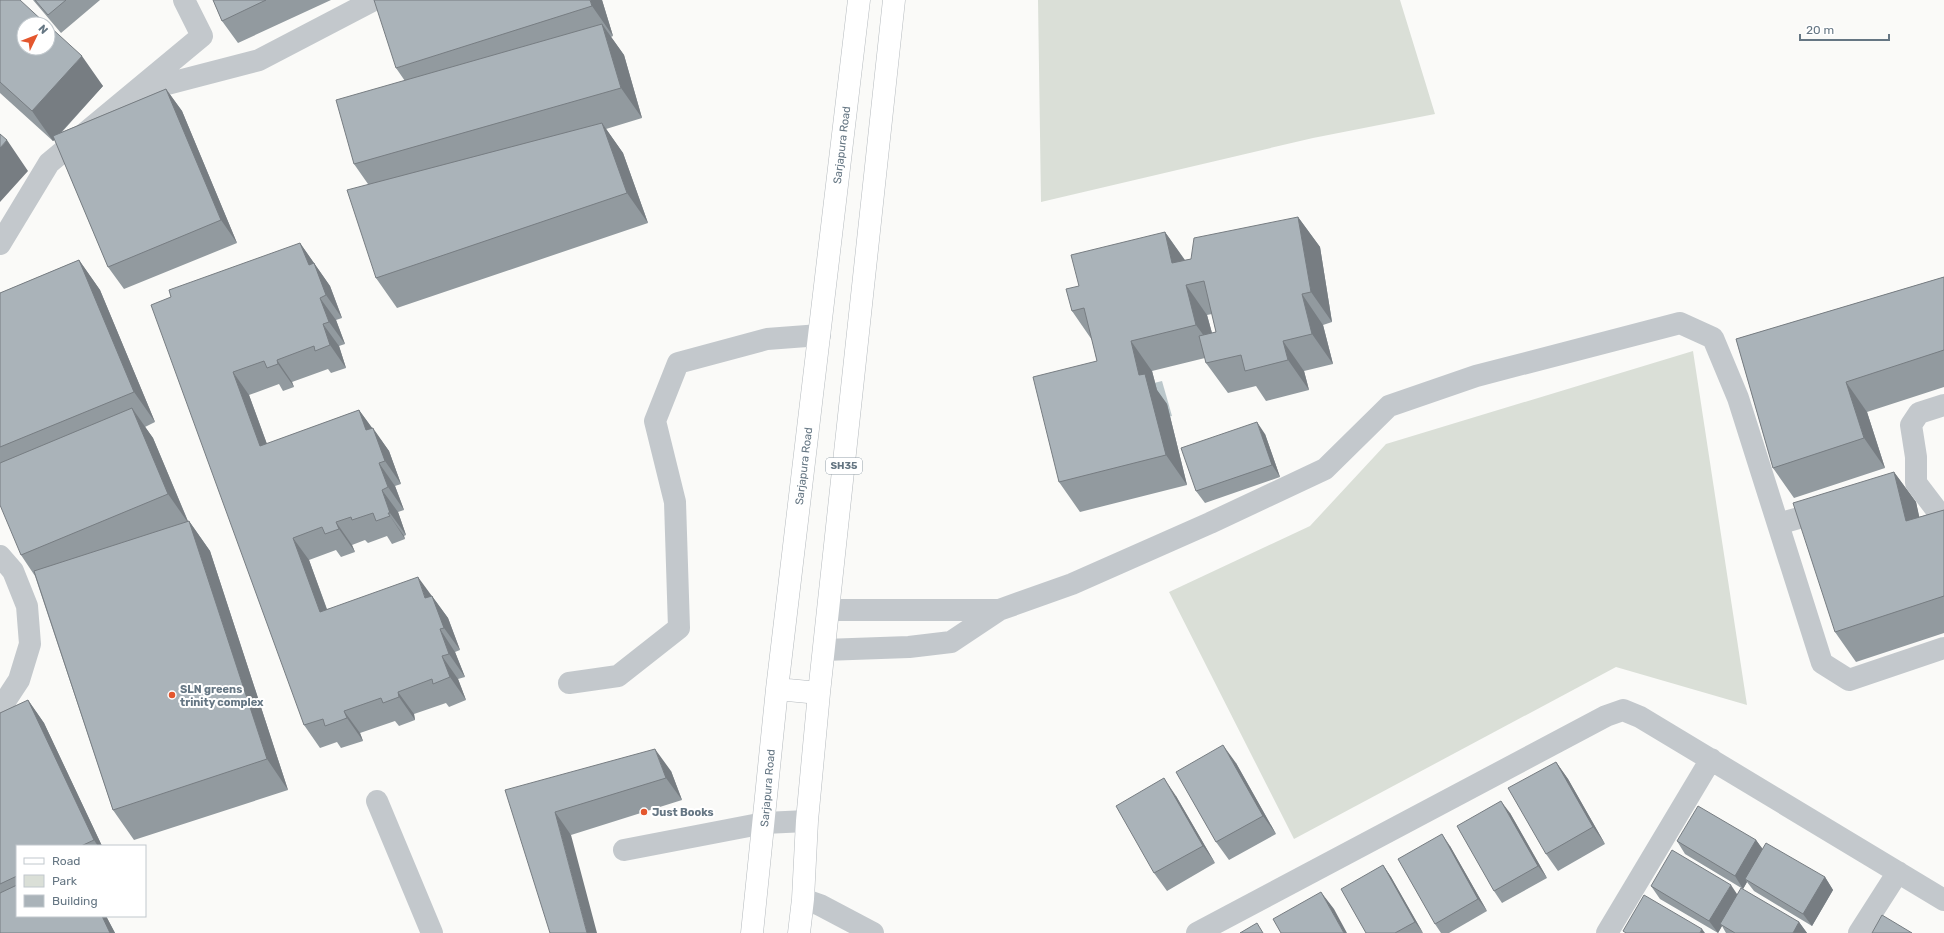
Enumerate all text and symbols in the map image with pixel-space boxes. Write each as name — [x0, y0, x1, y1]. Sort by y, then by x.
north arrow — [16, 16, 56, 56]
scale bar — [1800, 16, 1889, 42]
text: N — [35, 22, 50, 37]
text: 20 m — [1806, 23, 1834, 37]
street label: Sarjapura Road — [831, 105, 853, 185]
street label: Sarjapura Road — [793, 426, 815, 506]
road number: SH35 — [826, 458, 862, 474]
place label: SLN greens trinity complex — [180, 683, 264, 709]
marker: SLN greens trinity complex — [167, 690, 177, 700]
street label: Sarjapura Road — [758, 749, 778, 827]
place label: Just Books — [652, 806, 714, 819]
marker: Just Books — [639, 807, 649, 817]
legend — [16, 845, 146, 917]
text: Road — [52, 854, 80, 868]
text: Park — [52, 874, 78, 888]
text: Building — [52, 894, 98, 908]

